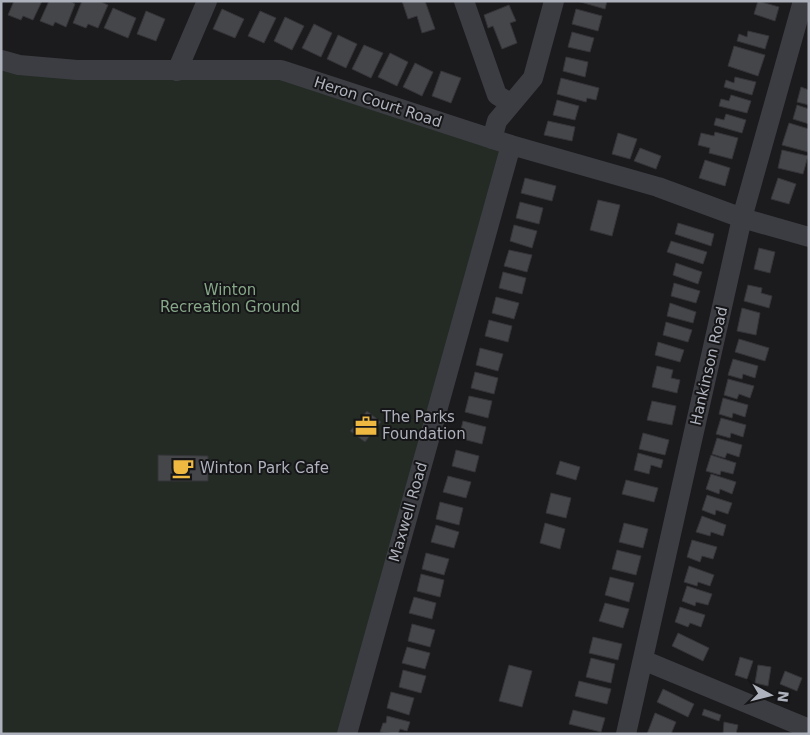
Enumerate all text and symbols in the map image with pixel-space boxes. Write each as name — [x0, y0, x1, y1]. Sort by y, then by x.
street label: Heron Court Road — [312, 73, 444, 131]
park label: Winton Recreation Ground — [160, 281, 300, 316]
street label: Hankinson Road — [687, 305, 731, 427]
place label: The Parks Foundation — [381, 408, 466, 443]
office icon: The Parks Foundation — [353, 413, 379, 439]
cafe icon: Winton Park Cafe — [170, 455, 196, 481]
place label: Winton Park Cafe — [200, 459, 329, 477]
street label: Maxwell Road — [385, 460, 431, 564]
north arrow — [745, 670, 795, 720]
text: N — [774, 690, 792, 703]

